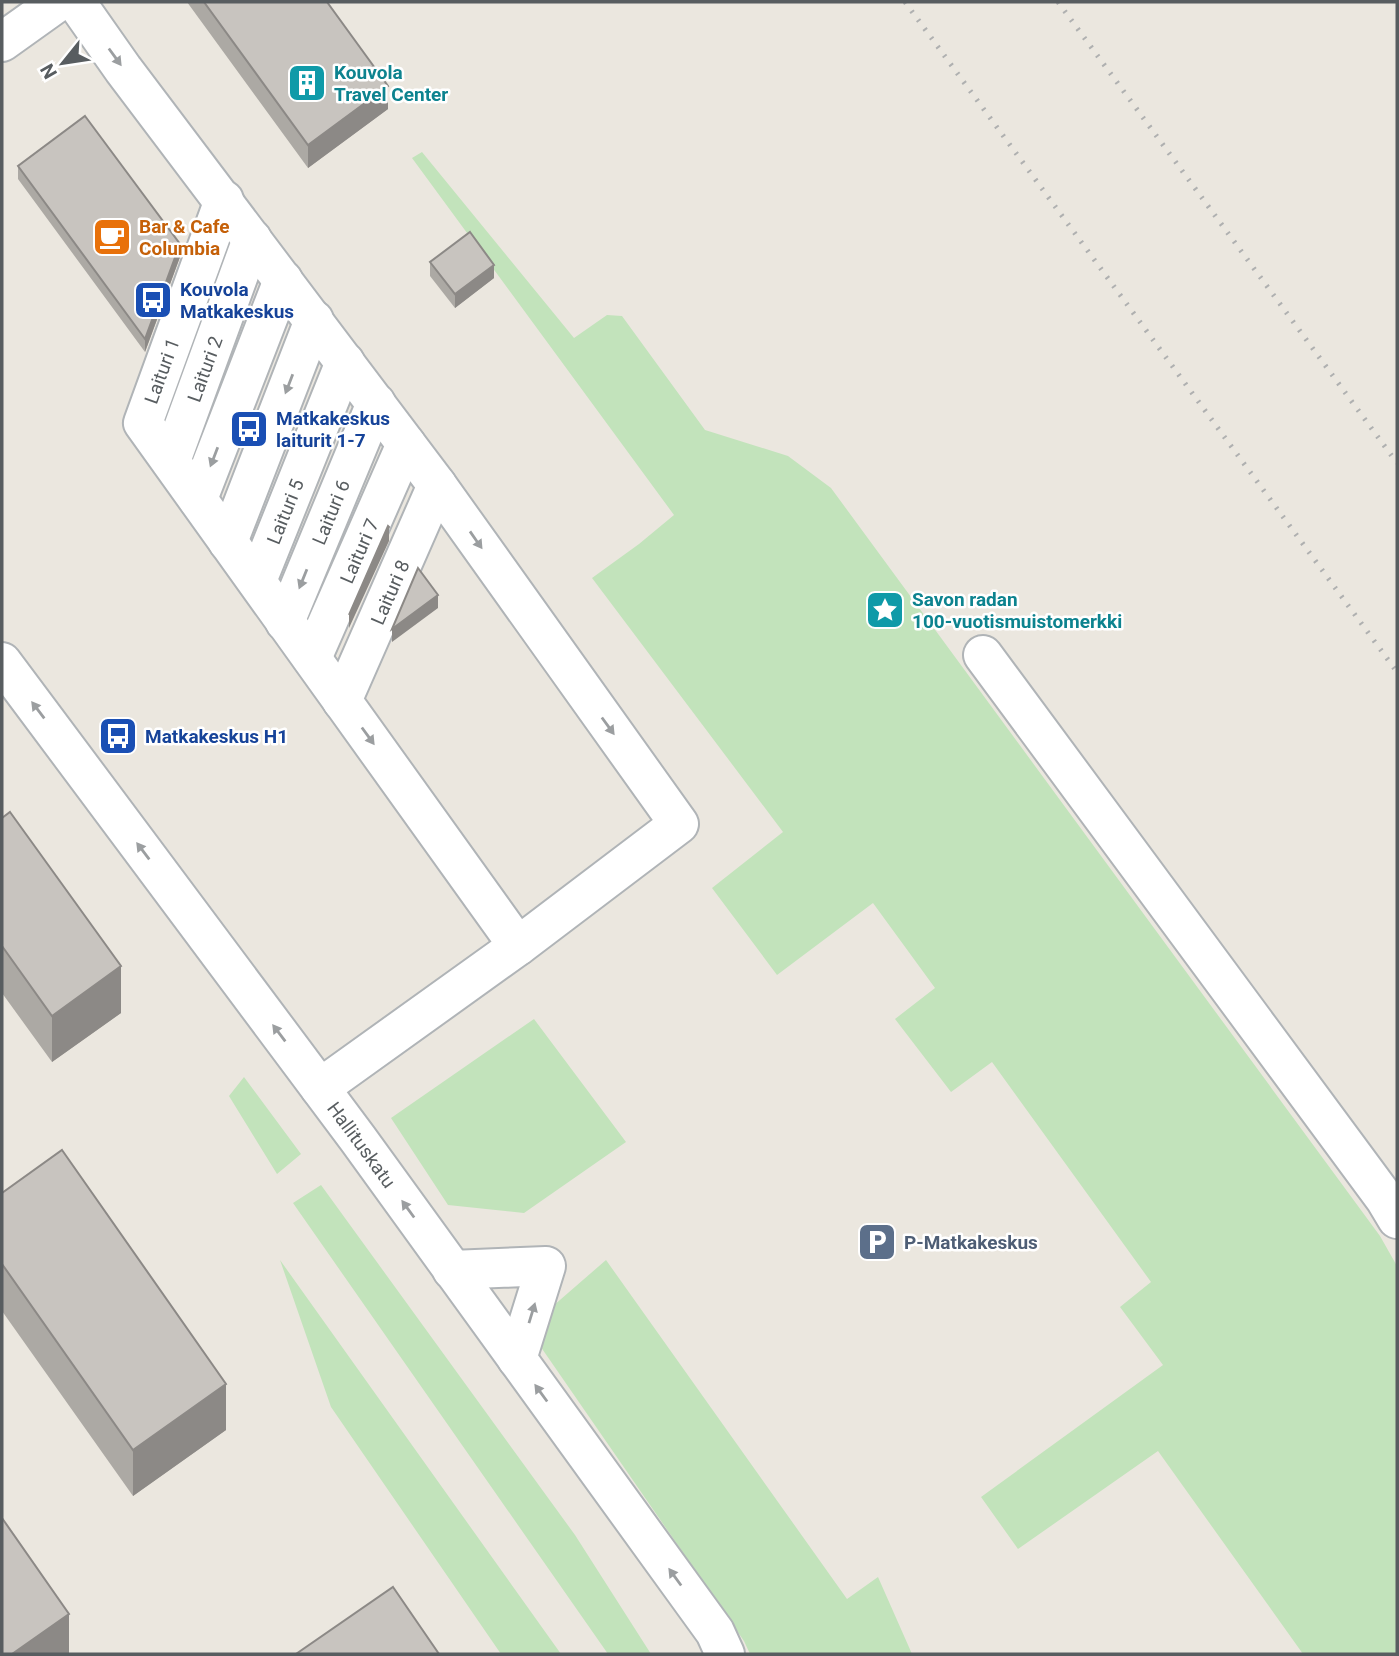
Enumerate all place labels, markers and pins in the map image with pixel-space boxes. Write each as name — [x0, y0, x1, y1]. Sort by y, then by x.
place label: Kouvola Travel Center — [334, 61, 448, 106]
building icon: Kouvola Travel Center — [286, 62, 328, 104]
place label: Bar & Cafe Columbia — [139, 215, 230, 260]
cafe icon: Bar & Cafe Columbia — [91, 216, 133, 258]
place label: Kouvola Matkakeskus — [180, 278, 294, 323]
bus stop icon: Kouvola Matkakeskus — [132, 279, 174, 321]
place label: Matkakeskus laiturit 1-7 — [276, 407, 390, 452]
bus stop icon: Matkakeskus laiturit 1-7 — [228, 408, 270, 450]
place label: Savon radan 100-vuotismuistomerkki — [912, 588, 1122, 633]
place icon: Savon radan 100-vuotismuistomerkki — [864, 589, 906, 631]
bus stop icon: Matkakeskus H1 — [97, 715, 139, 757]
place label: Matkakeskus H1 — [145, 725, 288, 748]
parking icon: P-Matkakeskus — [856, 1221, 898, 1263]
place label: P-Matkakeskus — [904, 1231, 1038, 1254]

